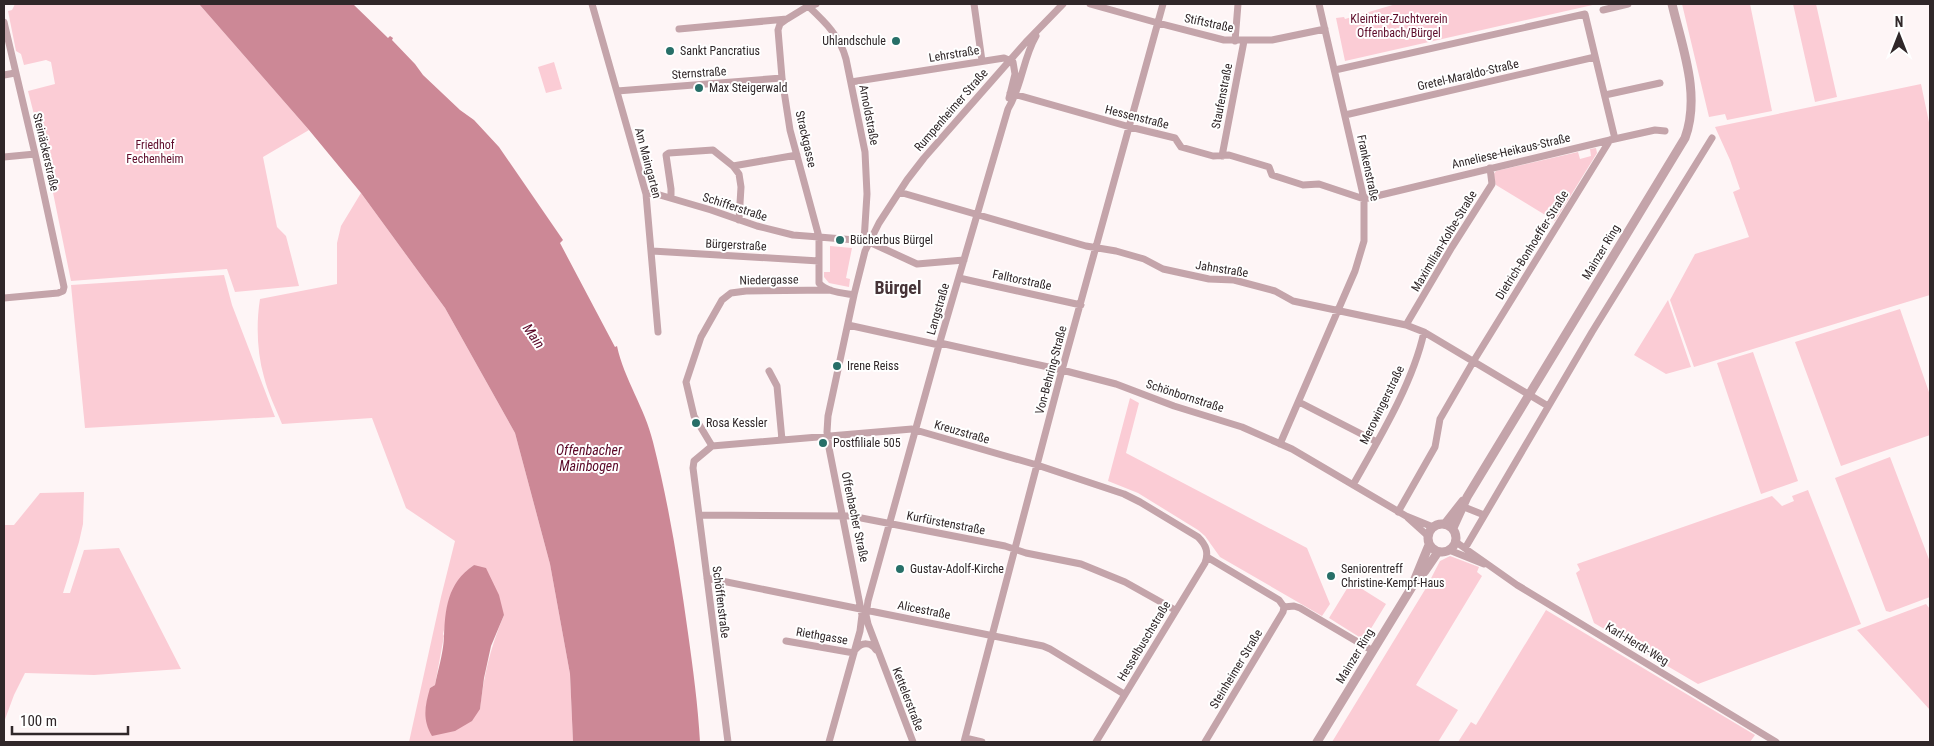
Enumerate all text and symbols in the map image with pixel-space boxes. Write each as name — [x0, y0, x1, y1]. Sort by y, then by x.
north arrow — [1874, 10, 1924, 60]
street label: Stiftstraße — [1183, 11, 1235, 35]
park label: Kleintier-Zuchtverein Offenbach/Bürgel — [1350, 12, 1448, 40]
text: N — [1895, 14, 1903, 30]
place label: Uhlandschule — [822, 34, 886, 48]
marker: Uhlandschule — [890, 35, 902, 47]
street label: Lehrstraße — [928, 43, 981, 65]
place label: Sankt Pancratius — [680, 44, 760, 58]
marker: Sankt Pancratius — [664, 45, 676, 57]
street label: Gretel-Maraldo-Straße — [1416, 56, 1520, 93]
street label: Staufenstraße — [1209, 62, 1235, 130]
street label: Sternstraße — [671, 64, 727, 82]
street label: Rumpenheimer Straße — [911, 66, 991, 154]
place label: Max Steigerwald — [709, 81, 788, 95]
marker: Max Steigerwald — [693, 82, 705, 94]
street label: Arnoldstraße — [856, 84, 882, 147]
street label: Hessenstraße — [1104, 102, 1171, 132]
street label: Strackgasse — [793, 109, 819, 169]
street label: Steinäckerstraße — [30, 111, 62, 193]
street label: Am Maingarten — [632, 126, 664, 200]
street label: Anneliese-Heikaus-Straße — [1450, 130, 1572, 171]
street label: Frankenstraße — [1354, 134, 1382, 203]
park label: Friedhof Fechenheim — [126, 138, 184, 166]
street label: Maximilian-Kolbe-Straße — [1408, 188, 1480, 294]
street label: Dietrich-Bonhoeffer-Straße — [1493, 188, 1571, 302]
street label: Schifferstraße — [701, 190, 769, 224]
street label: Mainzer Ring — [1579, 222, 1623, 282]
place label: Bücherbus Bürgel — [850, 233, 933, 247]
marker: Bücherbus Bürgel — [834, 234, 846, 246]
street label: Bürgerstraße — [705, 236, 767, 254]
street label: Jahnstraße — [1195, 258, 1250, 280]
street label: Falltorstraße — [991, 267, 1053, 293]
street label: Niedergasse — [739, 272, 799, 288]
district label: Bürgel — [875, 277, 921, 298]
street label: Langstraße — [924, 281, 952, 337]
water label: Main — [520, 321, 548, 351]
street label: Von-Behring-Straße — [1032, 324, 1070, 416]
place label: Irene Reiss — [847, 359, 899, 373]
marker: Irene Reiss — [831, 360, 843, 372]
street label: Merowingerstraße — [1357, 363, 1407, 447]
street label: Schönbornstraße — [1144, 377, 1226, 415]
place label: Rosa Kessler — [706, 416, 768, 430]
marker: Rosa Kessler — [690, 417, 702, 429]
street label: Kreuzstraße — [933, 417, 992, 447]
place label: Postfiliale 505 — [833, 436, 901, 450]
marker: Postfiliale 505 — [817, 437, 829, 449]
water label: Offenbacher Mainbogen — [556, 442, 623, 474]
street label: Offenbacher Straße — [839, 471, 871, 564]
street label: Kurfürstenstraße — [906, 509, 987, 538]
place label: Gustav-Adolf-Kirche — [910, 562, 1004, 576]
place label: Seniorentreff Christine-Kempf-Haus — [1341, 562, 1444, 590]
marker: Gustav-Adolf-Kirche — [894, 563, 906, 575]
street label: Schöffenstraße — [710, 565, 732, 639]
marker: Seniorentreff Christine-Kempf-Haus — [1325, 570, 1337, 582]
street label: Alicestraße — [896, 598, 952, 622]
street label: Hesselbuschstraße — [1115, 598, 1174, 684]
street label: Karl-Herdt-Weg — [1603, 620, 1671, 668]
street label: Riethgasse — [795, 625, 849, 648]
street label: Steinheimer Straße — [1207, 626, 1265, 711]
street label: Mainzer Ring — [1333, 626, 1377, 686]
street label: Kettelerstraße — [889, 665, 927, 733]
scale bar — [12, 704, 129, 736]
text: 100 m — [20, 712, 57, 730]

